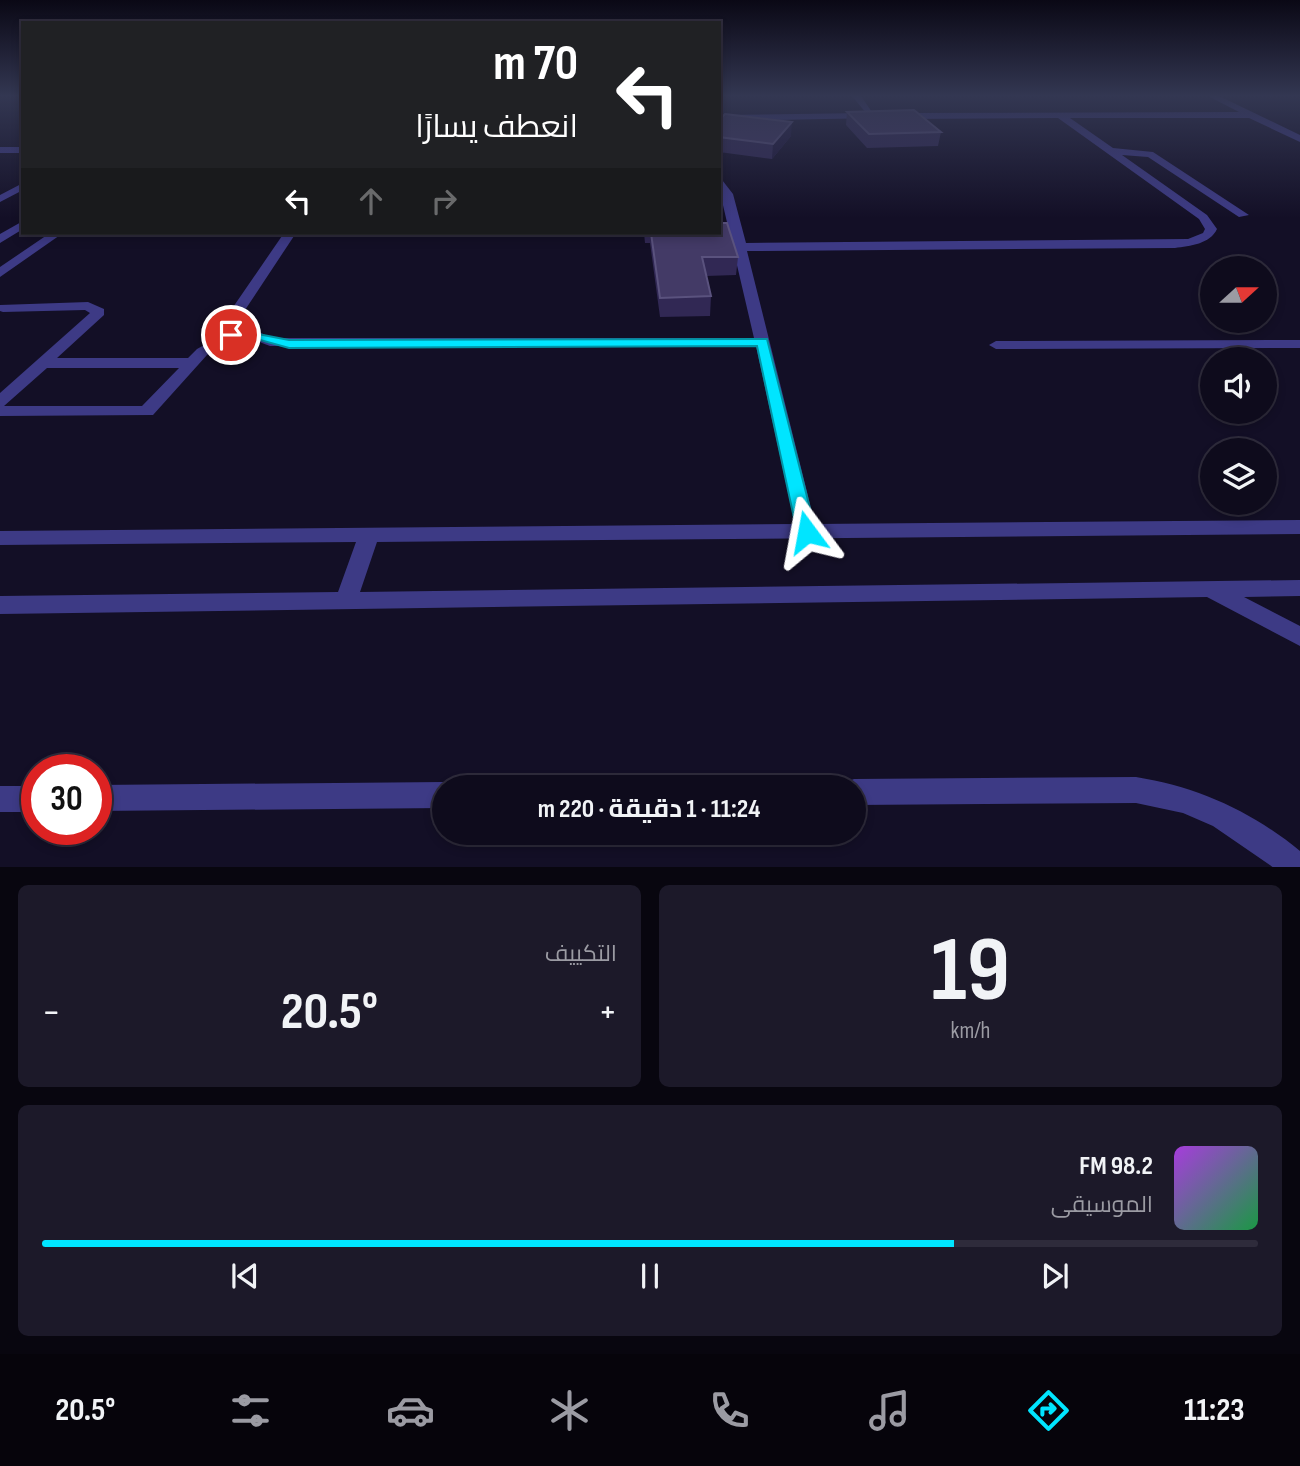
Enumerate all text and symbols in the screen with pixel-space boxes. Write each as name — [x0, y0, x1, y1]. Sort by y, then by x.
text: 70 m — [493, 35, 578, 94]
icon: left — [602, 49, 693, 140]
text: انعطف يسارًا — [415, 108, 578, 147]
icon: left — [279, 182, 317, 220]
icon: ahead — [352, 182, 390, 220]
icon: right — [425, 182, 463, 220]
north arrow — [1200, 256, 1278, 332]
map controls — [1200, 256, 1277, 515]
pin — [201, 305, 261, 365]
icon: arrive — [212, 316, 250, 354]
button: sound — [1200, 347, 1277, 424]
button: layers — [1200, 438, 1277, 515]
position arrow — [770, 495, 844, 569]
speed limit sign: 30 — [21, 754, 112, 845]
text: 11:24 · 1 دقيقة · 220 m — [538, 794, 760, 825]
text: 19 — [931, 917, 1010, 1026]
text: التكييف — [545, 940, 617, 968]
text: 20.5° — [281, 981, 378, 1044]
text: − — [42, 990, 61, 1035]
text: + — [598, 990, 617, 1035]
text: km/h — [951, 1017, 990, 1045]
text: 98.2 FM — [1079, 1151, 1153, 1182]
text: الموسيقى — [1051, 1191, 1153, 1219]
icon: previous — [226, 1257, 264, 1295]
icon: pause — [631, 1257, 669, 1295]
icon: next — [1036, 1257, 1074, 1295]
icon: filters — [226, 1386, 275, 1435]
icon: car — [386, 1386, 435, 1435]
icon: climate — [545, 1386, 594, 1435]
icon: phone — [705, 1386, 754, 1435]
icon: music — [865, 1386, 914, 1435]
icon: directions — [1024, 1386, 1073, 1435]
text: 20.5° — [55, 1391, 115, 1430]
text: 11:23 — [1184, 1391, 1245, 1430]

